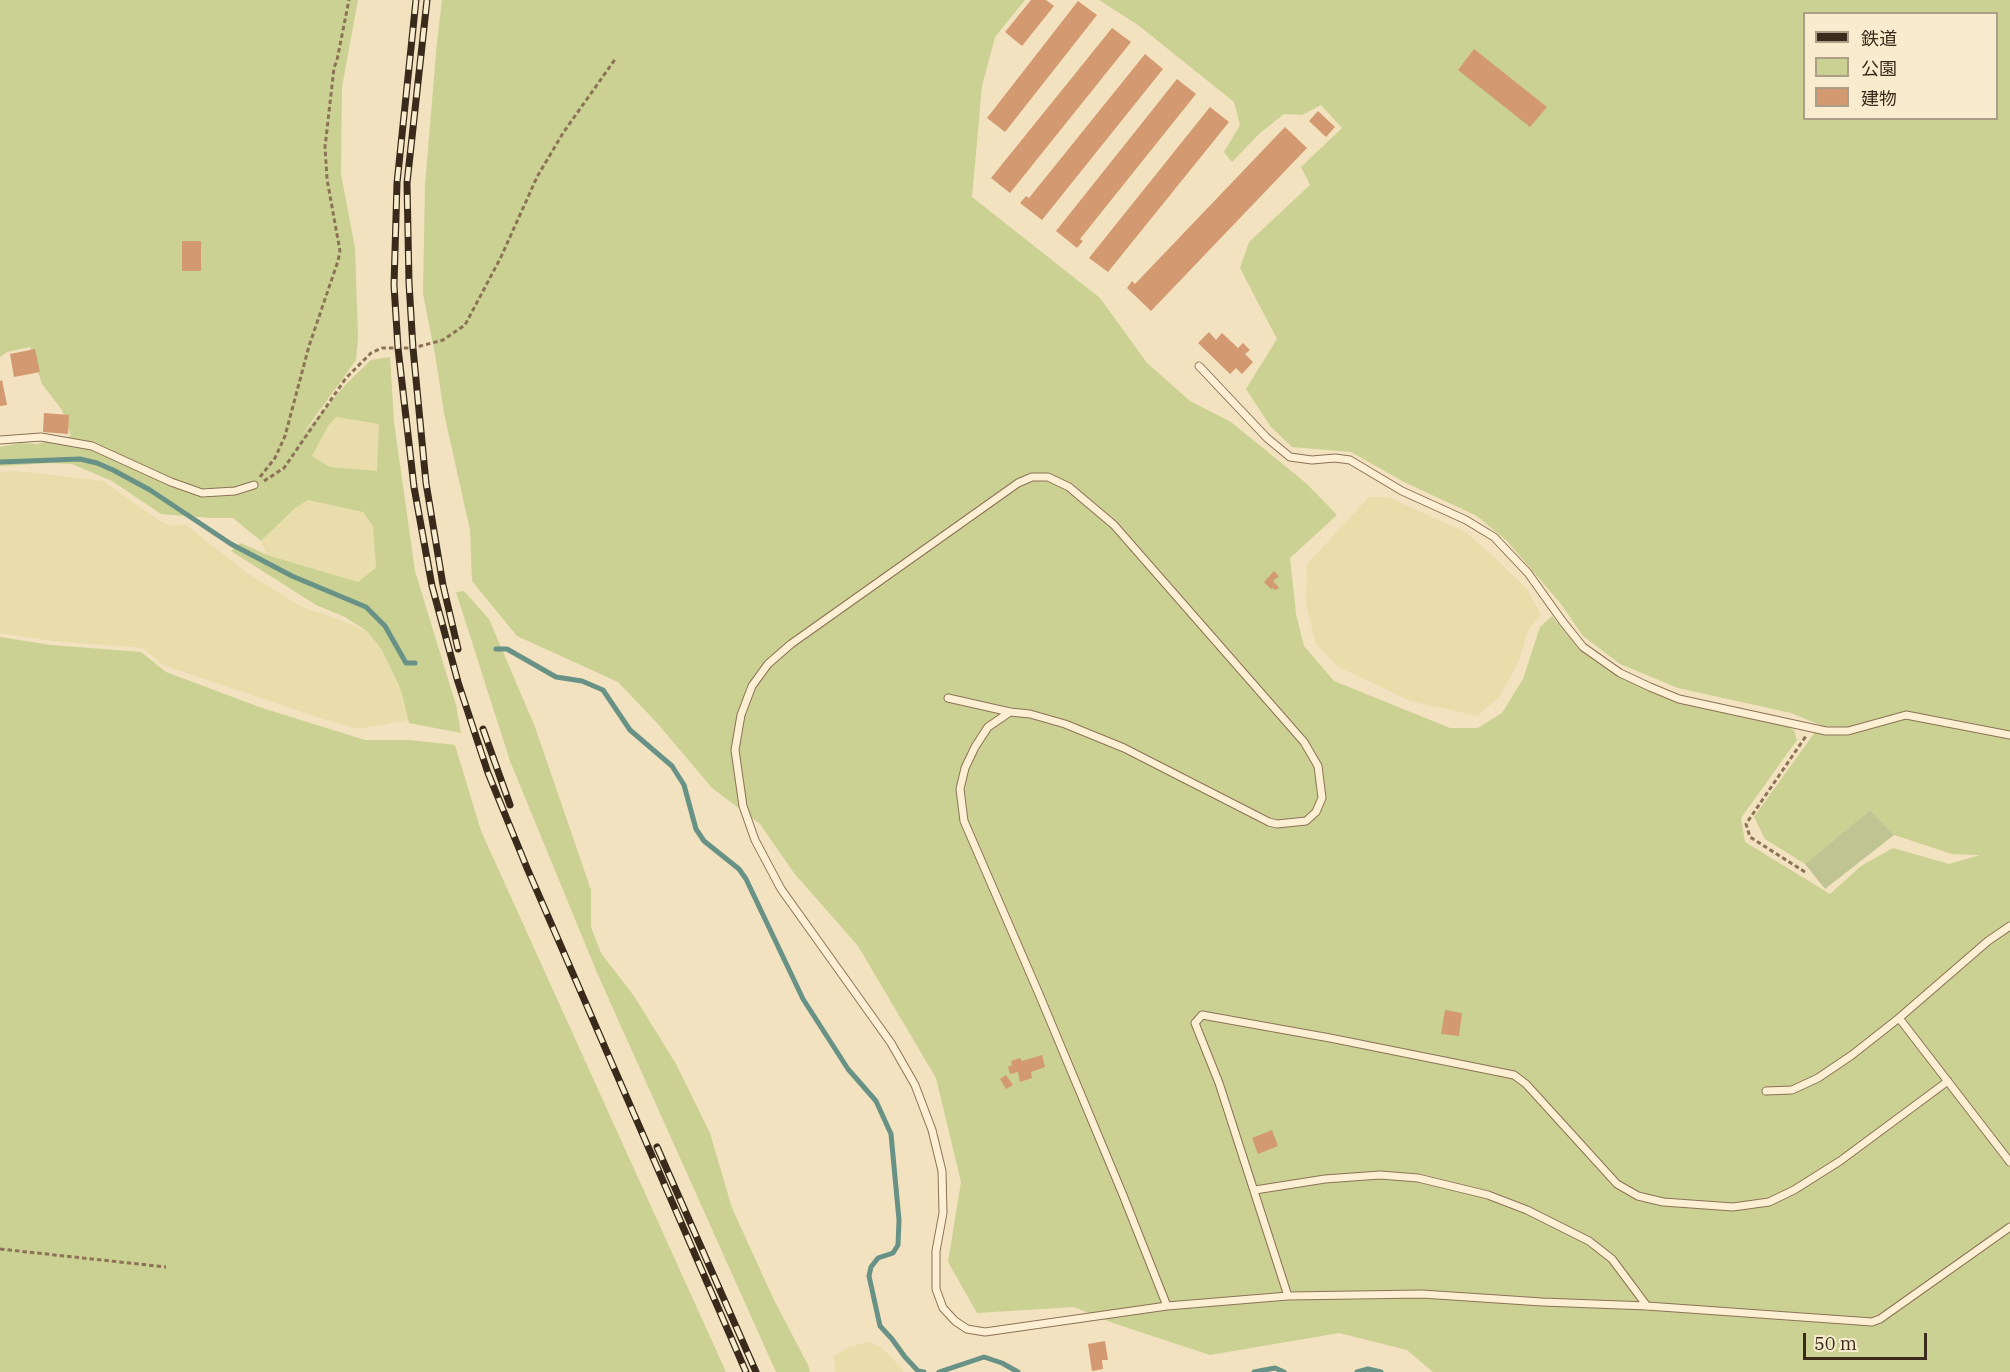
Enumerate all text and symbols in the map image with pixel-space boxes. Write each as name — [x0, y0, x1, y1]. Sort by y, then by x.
legend — [1803, 12, 1998, 120]
text: 鉄道 — [1861, 27, 1897, 50]
text: 公園 — [1861, 57, 1897, 80]
text: 建物 — [1861, 87, 1897, 110]
scale bar — [1806, 1321, 1930, 1359]
text: 50 m — [1814, 1332, 1857, 1355]

